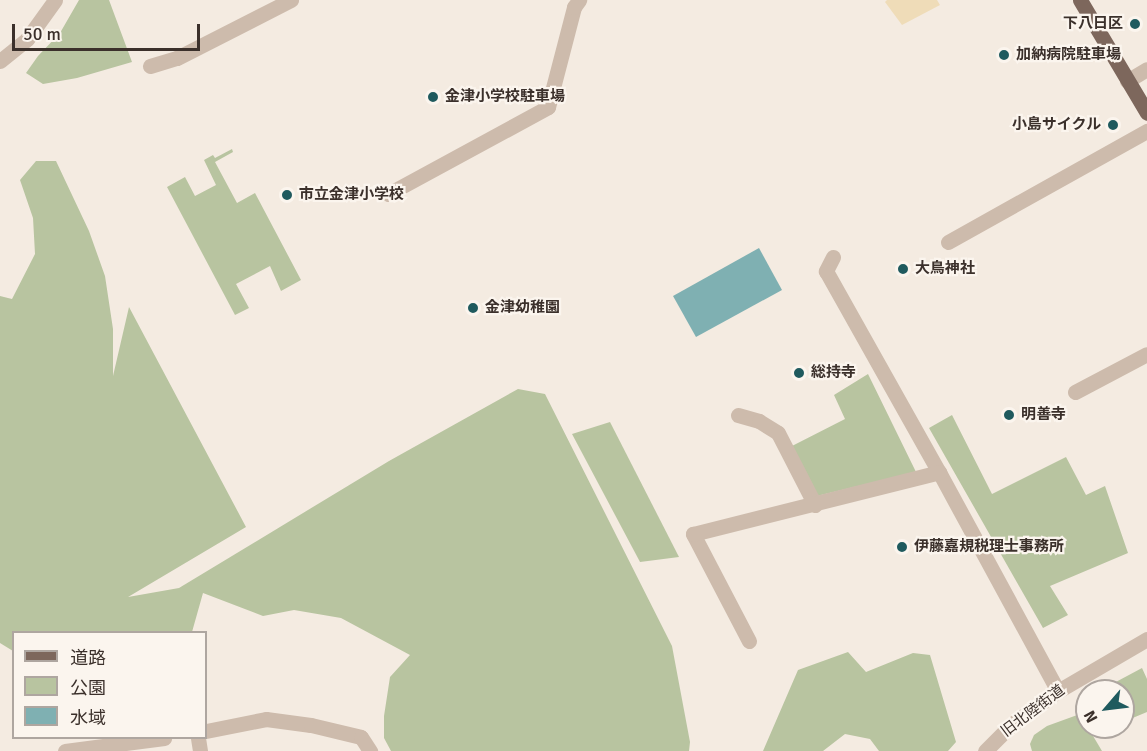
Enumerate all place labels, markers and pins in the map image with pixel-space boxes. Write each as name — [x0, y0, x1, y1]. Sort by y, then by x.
place label: 下八日区 — [1063, 15, 1123, 33]
marker: 下八日区 — [1128, 17, 1142, 31]
place label: 加納病院駐車場 — [1016, 46, 1121, 64]
marker: 加納病院駐車場 — [997, 48, 1011, 62]
place label: 金津小学校駐車場 — [445, 88, 565, 106]
marker: 金津小学校駐車場 — [426, 90, 440, 104]
place label: 小島サイクル — [1011, 116, 1101, 134]
marker: 小島サイクル — [1106, 118, 1120, 132]
place label: 市立金津小学校 — [299, 186, 404, 204]
marker: 市立金津小学校 — [280, 188, 294, 202]
place label: 大鳥神社 — [915, 260, 975, 278]
marker: 大鳥神社 — [896, 262, 910, 276]
place label: 金津幼稚園 — [485, 299, 560, 317]
marker: 金津幼稚園 — [466, 301, 480, 315]
place label: 総持寺 — [811, 364, 856, 382]
marker: 総持寺 — [792, 366, 806, 380]
place label: 明善寺 — [1021, 406, 1066, 424]
marker: 明善寺 — [1002, 408, 1016, 422]
place label: 伊藤嘉規税理士事務所 — [914, 538, 1064, 556]
marker: 伊藤嘉規税理士事務所 — [895, 540, 909, 554]

